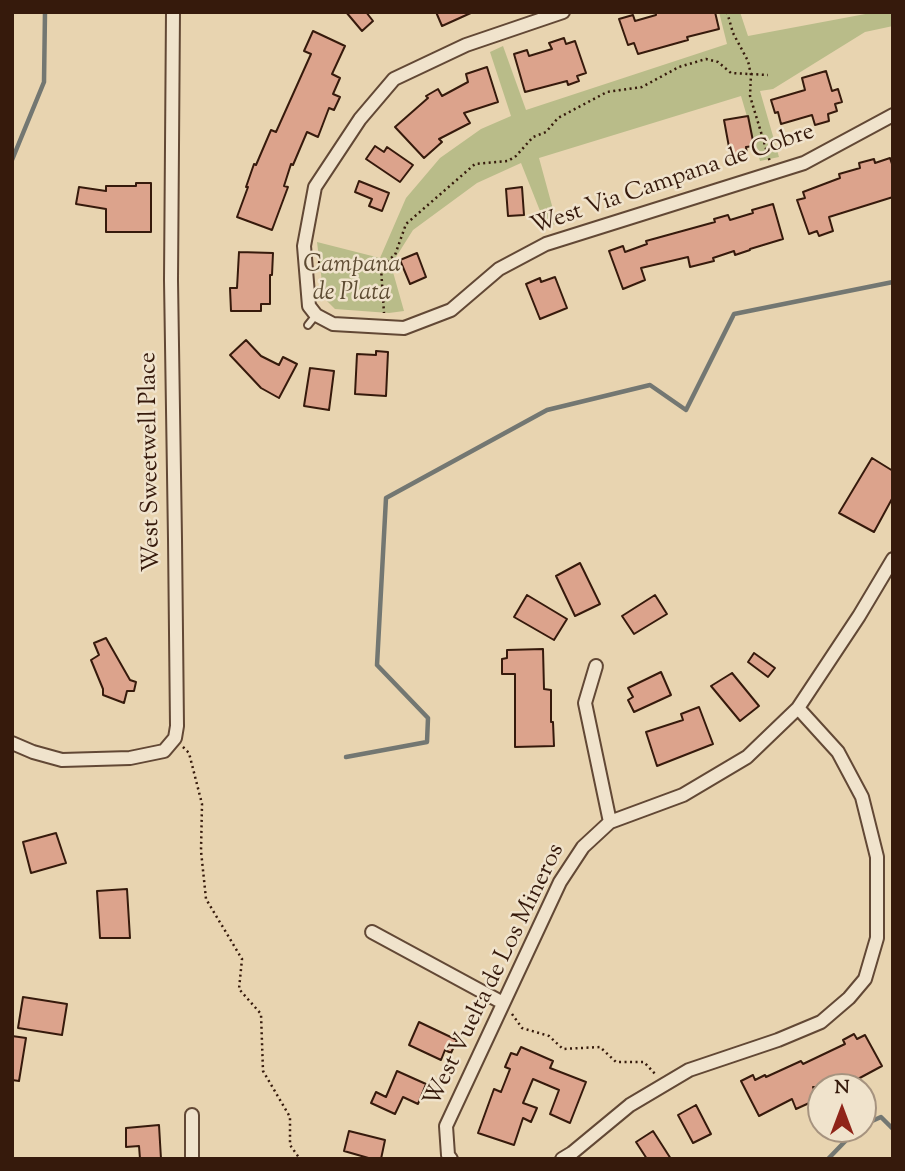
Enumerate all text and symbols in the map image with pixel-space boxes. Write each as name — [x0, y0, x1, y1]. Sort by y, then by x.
street label: West Via Campana de Cobre — [527, 119, 819, 243]
park label: Campana de Plata — [303, 253, 401, 309]
street label: West Sweetwell Place — [136, 352, 168, 572]
street label: West Vuelta de Los Mineros — [420, 840, 572, 1112]
north arrow — [807, 1073, 877, 1143]
text: N — [834, 1075, 850, 1102]

